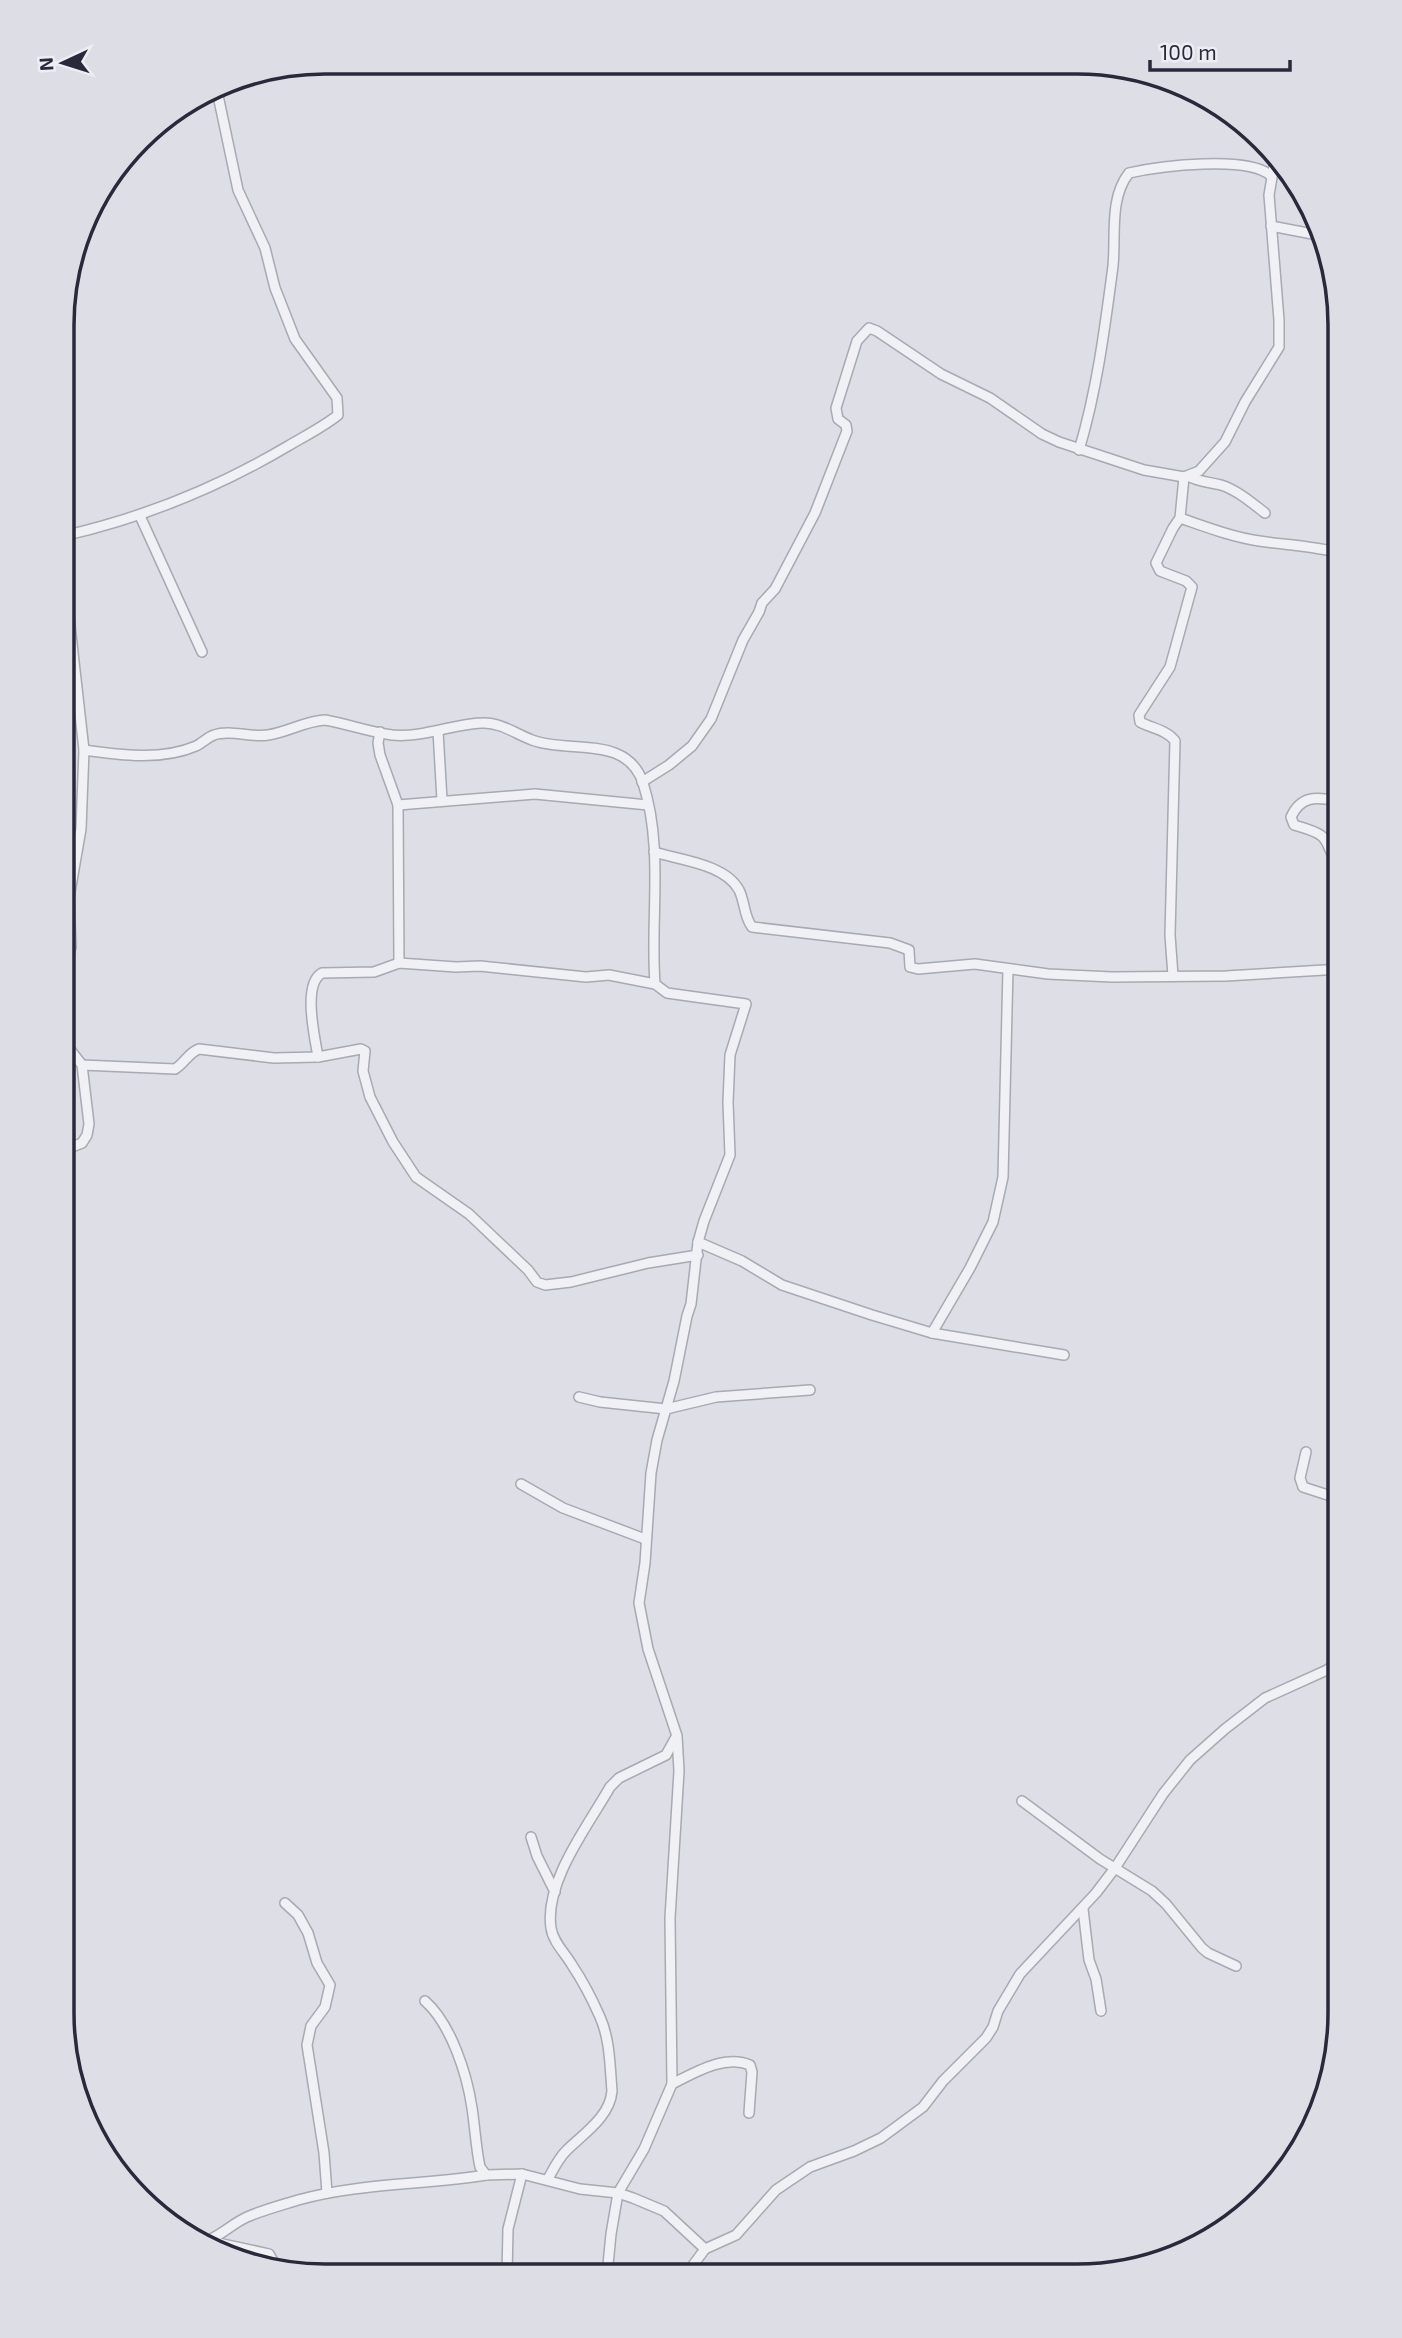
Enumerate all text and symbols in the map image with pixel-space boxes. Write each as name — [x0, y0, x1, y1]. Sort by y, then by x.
north arrow — [28, 28, 98, 98]
scale bar — [1150, 28, 1290, 72]
text: 100 m — [1160, 39, 1217, 64]
text: N — [34, 57, 57, 72]

